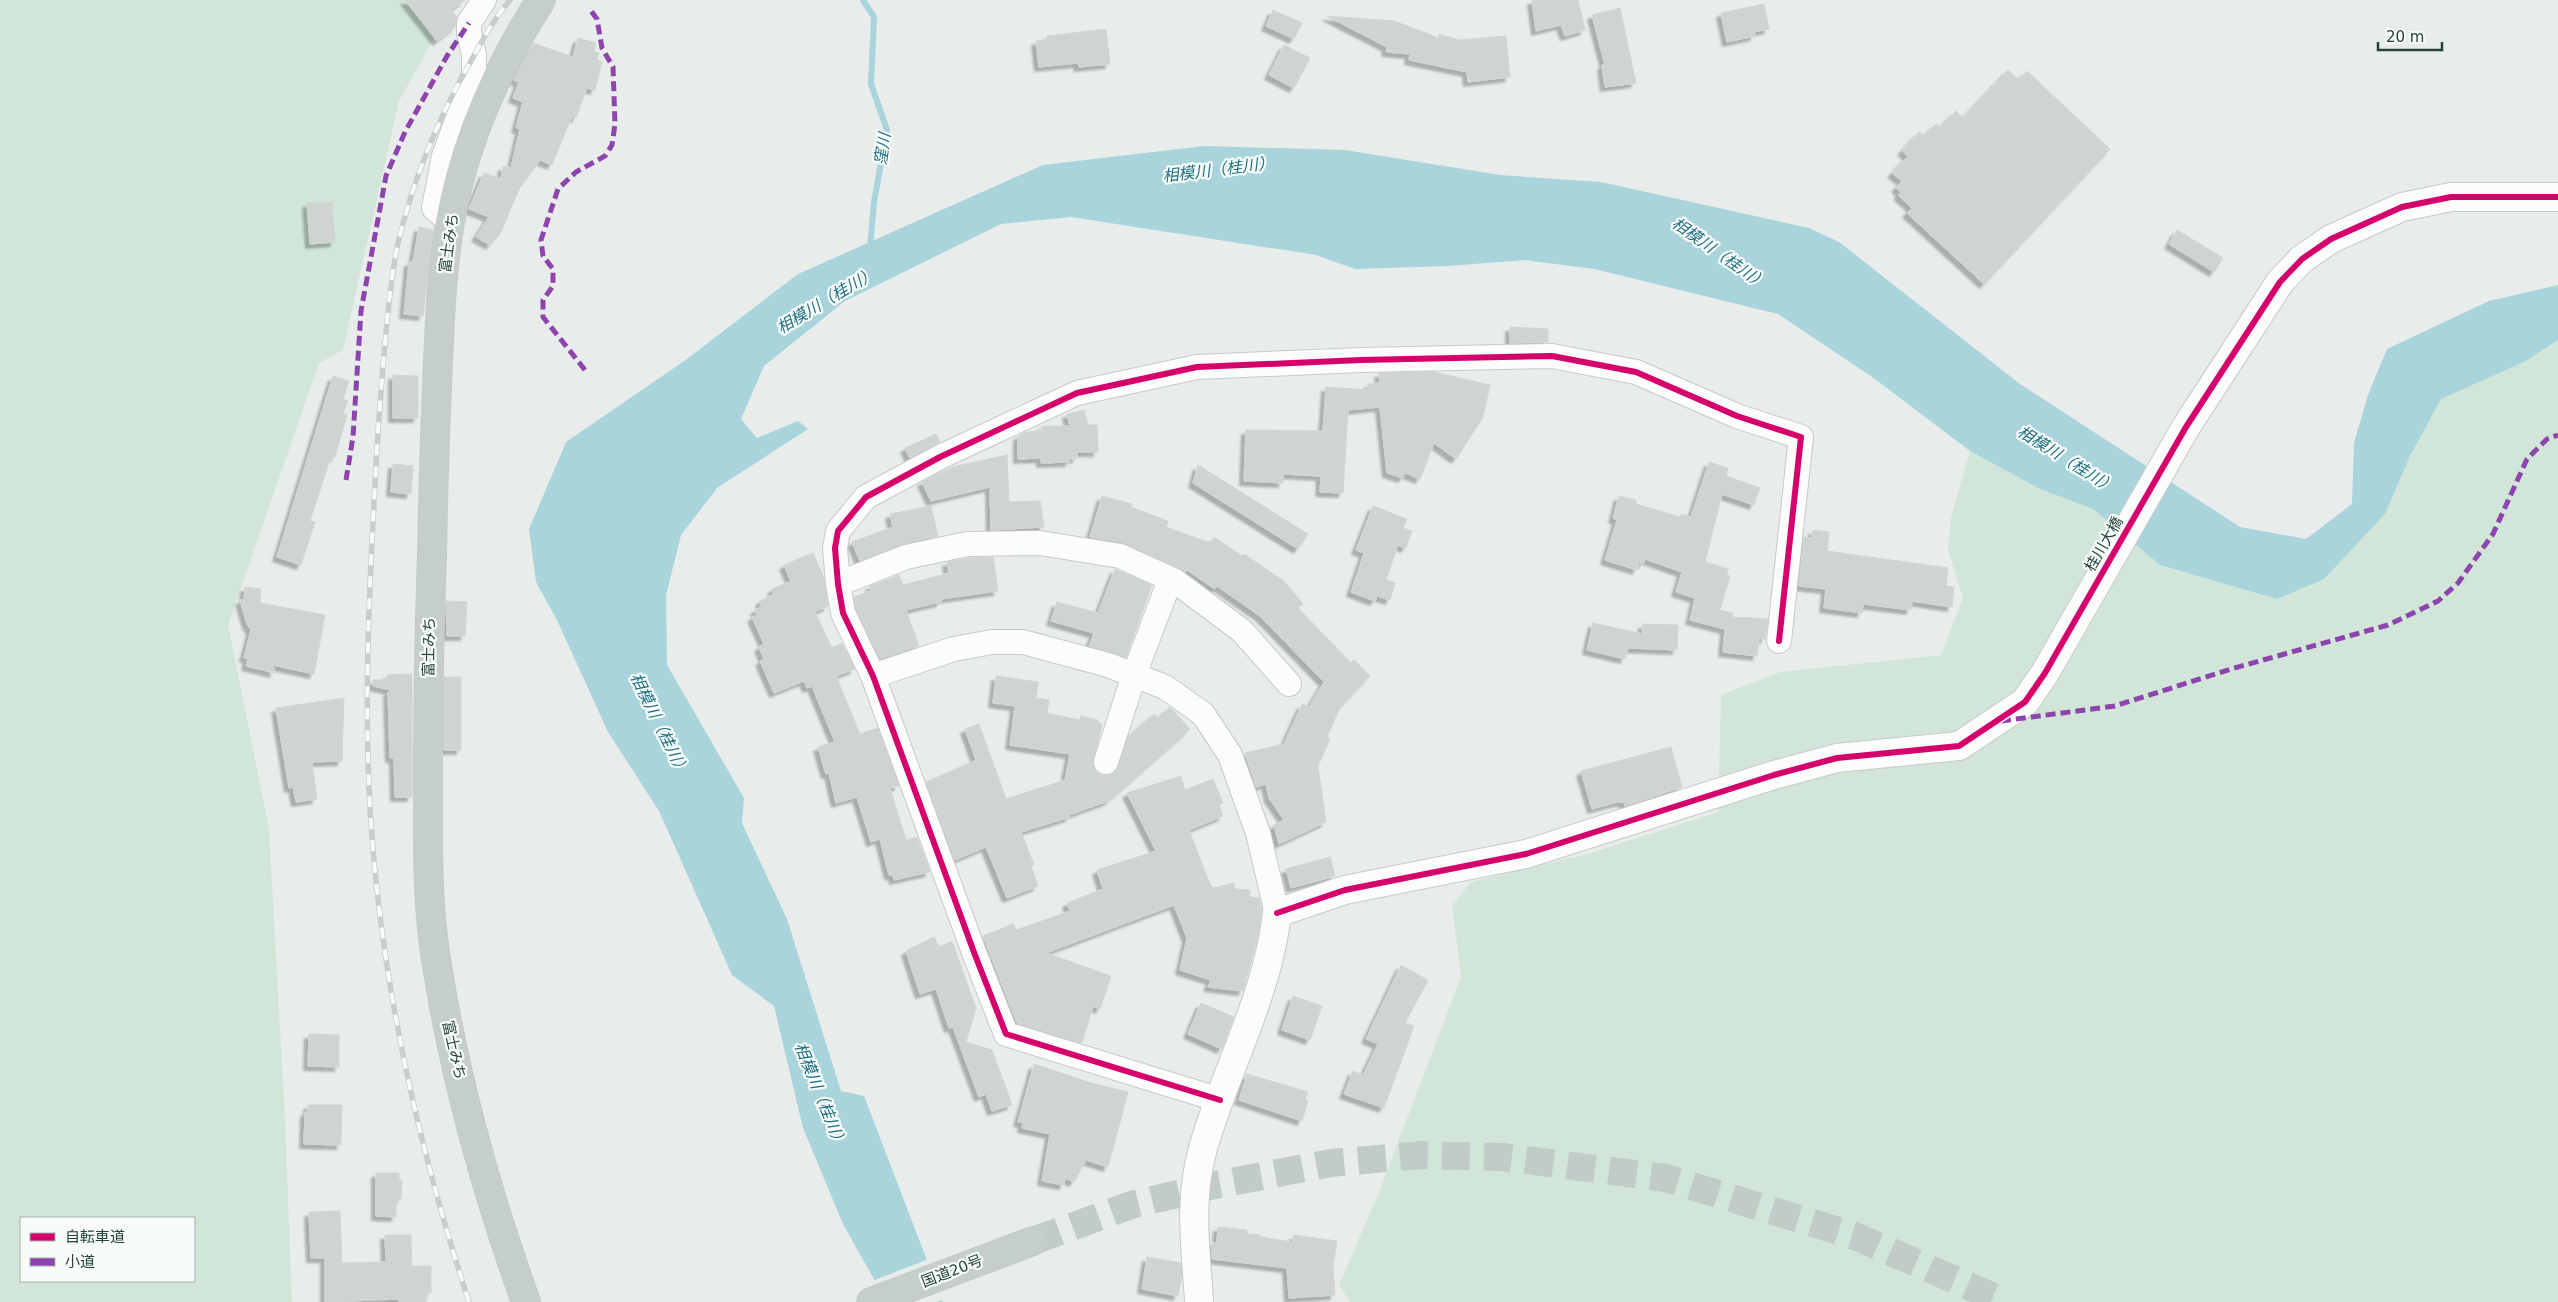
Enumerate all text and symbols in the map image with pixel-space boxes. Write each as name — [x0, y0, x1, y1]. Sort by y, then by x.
scale bar — [2378, 20, 2442, 52]
text: 20 m — [2386, 28, 2424, 46]
water label: 窪川 — [871, 130, 894, 166]
water label: 相模川（桂川） — [1161, 153, 1275, 186]
street label: 富士みち — [436, 212, 462, 274]
water label: 相模川（桂川） — [1668, 214, 1771, 293]
water label: 相模川（桂川） — [773, 263, 879, 337]
water label: 相模川（桂川） — [2014, 422, 2119, 497]
street label: 桂川大橋 — [2081, 514, 2127, 574]
street label: 富士みち — [419, 617, 439, 677]
water label: 相模川（桂川） — [626, 670, 693, 779]
street label: 富士みち — [438, 1019, 470, 1081]
water label: 相模川（桂川） — [791, 1040, 850, 1151]
legend — [20, 1217, 195, 1282]
text: 自転車道 — [65, 1228, 125, 1246]
street label: 国道20号 — [919, 1251, 985, 1291]
text: 小道 — [65, 1253, 95, 1271]

